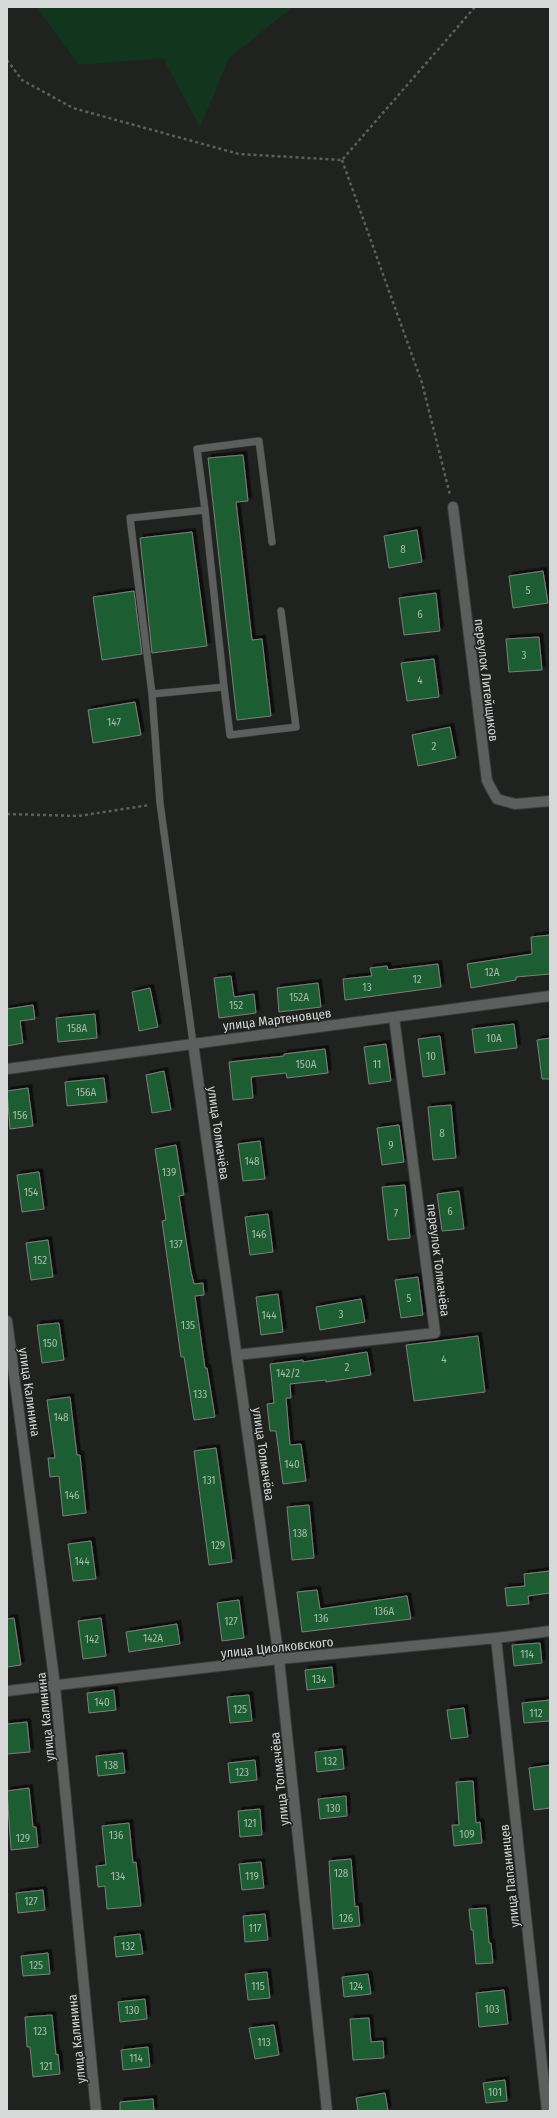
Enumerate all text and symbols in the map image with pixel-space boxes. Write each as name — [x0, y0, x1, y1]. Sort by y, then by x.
house number: 8 — [400, 543, 406, 556]
house number: 5 — [525, 584, 531, 597]
house number: 6 — [417, 608, 423, 621]
street label: переулок Литейщиков — [472, 618, 501, 742]
house number: 3 — [522, 649, 527, 662]
house number: 4 — [417, 674, 423, 687]
house number: 147 — [107, 716, 121, 729]
house number: 2 — [432, 740, 437, 753]
house number: 12А — [485, 966, 500, 979]
house number: 12 — [412, 973, 422, 986]
house number: 13 — [362, 981, 372, 994]
house number: 152А — [289, 991, 309, 1004]
house number: 152 — [229, 999, 243, 1012]
street label: улица Мартеновцев — [222, 1005, 332, 1034]
house number: 158А — [67, 1022, 88, 1035]
house number: 10А — [486, 1032, 502, 1045]
house number: 10 — [426, 1050, 436, 1063]
house number: 150А — [296, 1058, 317, 1071]
house number: 11 — [373, 1058, 381, 1071]
street label: улица Толмачёва — [205, 1085, 232, 1181]
house number: 156А — [76, 1086, 96, 1099]
house number: 156 — [13, 1109, 28, 1122]
house number: 8 — [439, 1127, 445, 1140]
house number: 9 — [388, 1139, 394, 1152]
house number: 148 — [244, 1155, 260, 1168]
house number: 139 — [162, 1166, 176, 1179]
house number: 154 — [24, 1186, 39, 1199]
street label: переулок Толмачёва — [424, 1203, 453, 1317]
house number: 6 — [447, 1205, 453, 1218]
house number: 7 — [394, 1207, 399, 1220]
house number: 146 — [251, 1228, 267, 1241]
house number: 137 — [169, 1238, 183, 1251]
house number: 152 — [33, 1254, 47, 1267]
house number: 5 — [406, 1292, 412, 1305]
house number: 3 — [339, 1308, 344, 1321]
house number: 144 — [262, 1309, 277, 1322]
house number: 135 — [181, 1319, 195, 1332]
house number: 150 — [42, 1337, 58, 1350]
street label: улица Калинина — [16, 1347, 43, 1438]
house number: 4 — [441, 1353, 447, 1366]
house number: 2 — [345, 1361, 350, 1374]
house number: 142/2 — [276, 1367, 300, 1380]
house number: 133 — [193, 1388, 207, 1401]
street label: улица Толмачёва — [250, 1406, 277, 1502]
house number: 148 — [53, 1411, 69, 1424]
house number: 140 — [284, 1458, 300, 1471]
house number: 131 — [202, 1474, 216, 1487]
house number: 146 — [64, 1489, 80, 1502]
house number: 138 — [293, 1527, 308, 1540]
house number: 129 — [211, 1539, 225, 1552]
house number: 144 — [75, 1555, 90, 1568]
house number: 136А — [374, 1605, 394, 1618]
house number: 136 — [314, 1612, 329, 1625]
house number: 127 — [224, 1615, 238, 1628]
house number: 142А — [143, 1632, 163, 1645]
house number: 142 — [85, 1633, 99, 1646]
street label: улица Циолковского — [220, 1634, 334, 1661]
house number: 114 — [520, 1648, 535, 1661]
street label: улица Калинина — [33, 1672, 58, 1762]
house number: 134 — [312, 1673, 327, 1686]
house number: 140 — [94, 1696, 110, 1709]
house number: 125 — [233, 1703, 247, 1716]
house number: 112 — [529, 1707, 543, 1720]
street label: улица Толмачёва — [267, 1731, 292, 1827]
house number: 132 — [323, 1755, 337, 1768]
house number: 138 — [104, 1759, 119, 1772]
house number: 123 — [235, 1766, 249, 1779]
house number: 130 — [326, 1802, 341, 1815]
house number: 121 — [243, 1817, 257, 1830]
street label: улица Папанинцев — [497, 1824, 522, 1928]
house number: 109 — [459, 1828, 475, 1841]
house number: 136 — [109, 1829, 124, 1842]
house number: 129 — [16, 1832, 30, 1845]
house number: 128 — [334, 1867, 349, 1880]
house number: 134 — [111, 1870, 126, 1883]
house number: 119 — [245, 1870, 259, 1883]
house number: 127 — [24, 1895, 38, 1908]
house number: 126 — [339, 1912, 354, 1925]
house number: 117 — [249, 1922, 262, 1935]
house number: 132 — [121, 1940, 135, 1953]
house number: 125 — [29, 1959, 43, 1972]
house number: 115 — [251, 1980, 265, 1993]
house number: 124 — [349, 1980, 364, 1993]
street label: улица Калинина — [64, 1994, 89, 2084]
house number: 103 — [485, 2003, 499, 2016]
house number: 130 — [125, 2004, 140, 2017]
house number: 123 — [33, 2025, 47, 2038]
house number: 113 — [257, 2036, 271, 2049]
house number: 114 — [129, 2052, 144, 2065]
house number: 121 — [39, 2060, 53, 2073]
house number: 101 — [488, 2086, 502, 2099]

